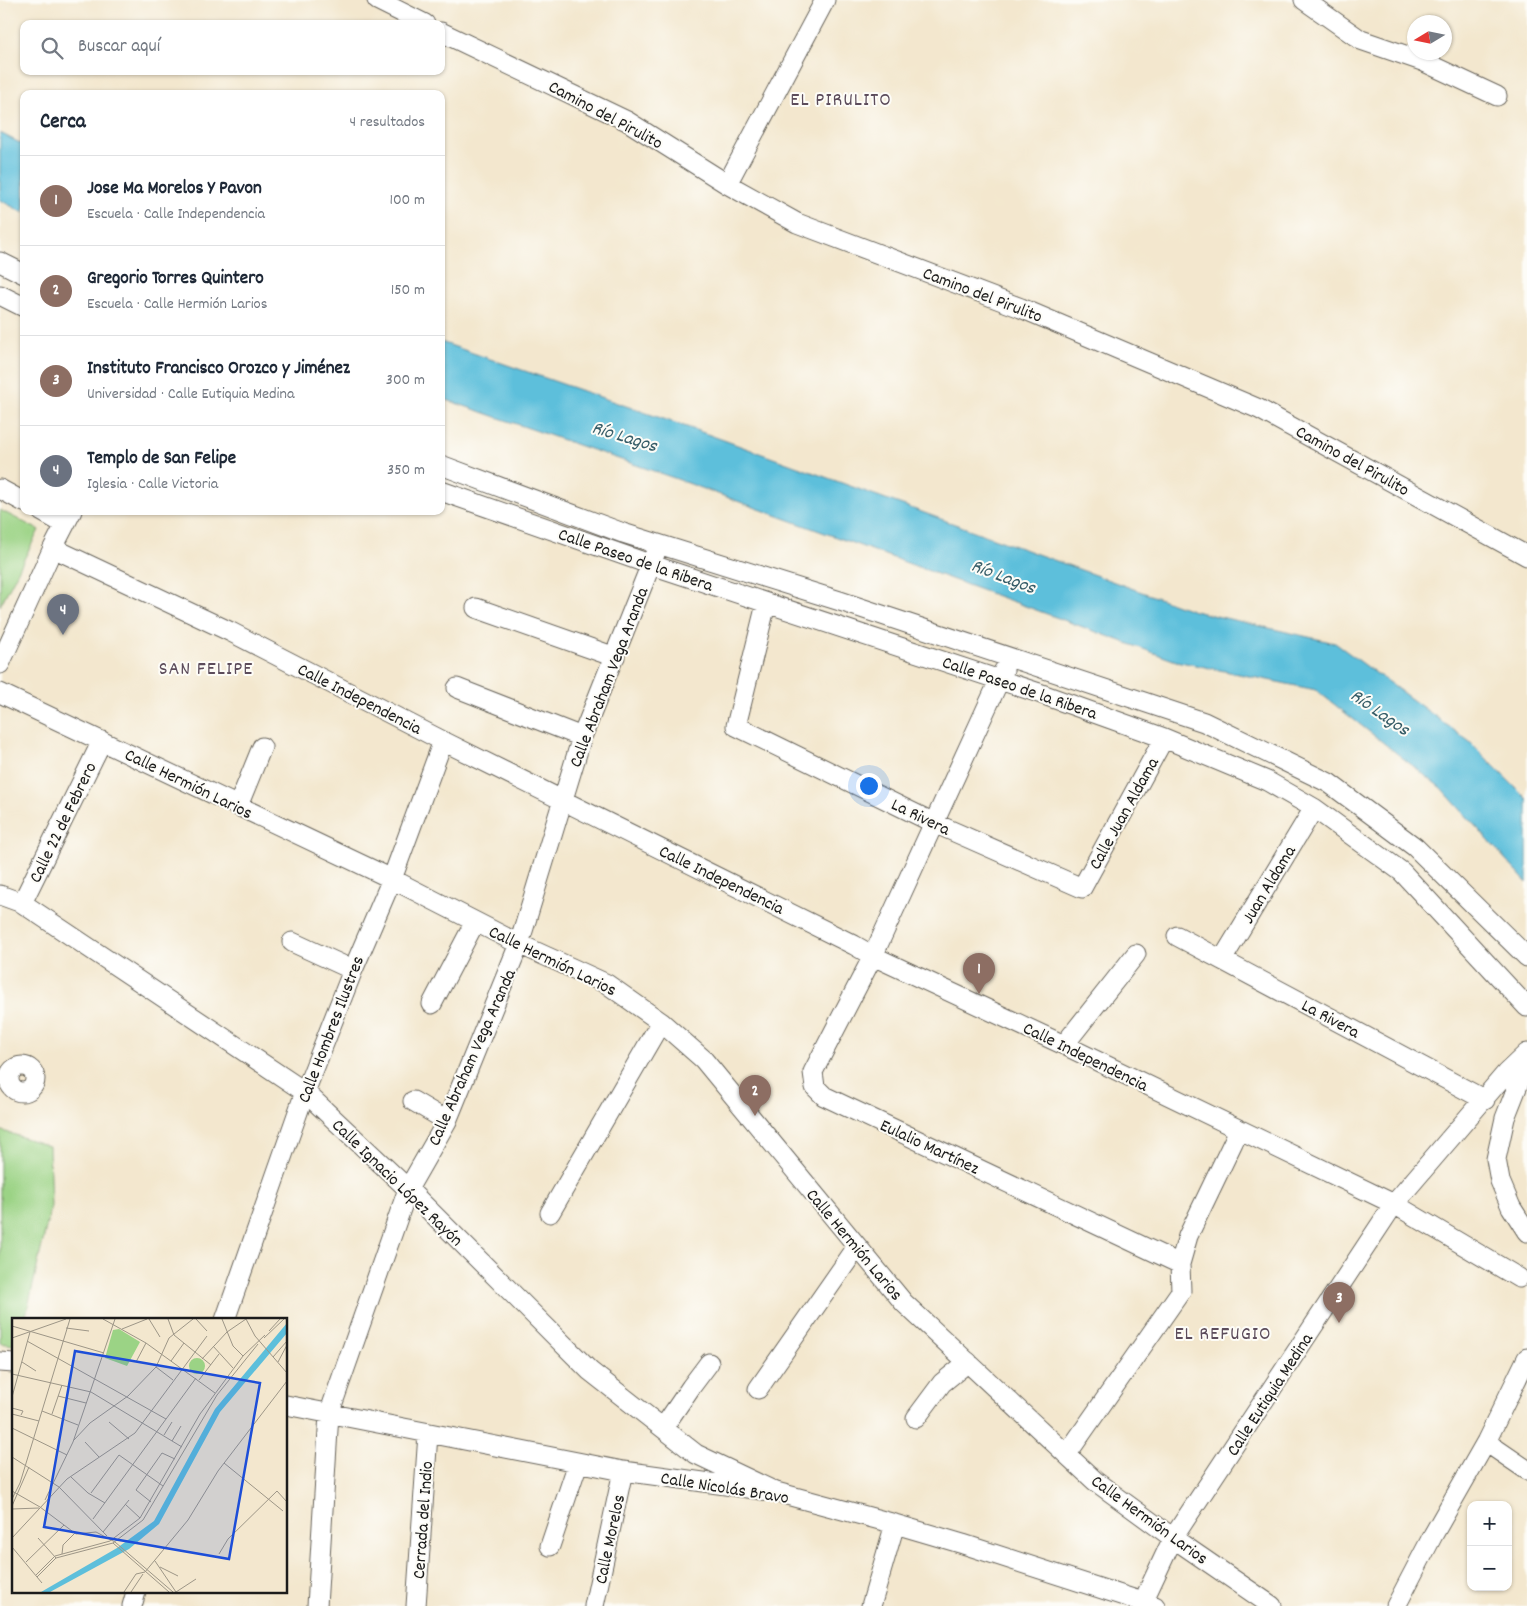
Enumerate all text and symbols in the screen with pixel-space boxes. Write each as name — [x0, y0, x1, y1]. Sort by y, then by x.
north arrow — [1407, 15, 1452, 60]
search box — [20, 20, 445, 75]
icon: search — [38, 34, 66, 62]
text: Buscar aquí — [78, 34, 160, 61]
street label: Camino del Pirulito — [543, 76, 666, 157]
district label: EL PIRULITO — [790, 87, 892, 115]
text: Cerca — [40, 108, 86, 138]
text: 4 resultados — [350, 111, 425, 134]
text: Jose Ma Morelos Y Pavon — [87, 176, 262, 203]
text: 1 — [54, 189, 58, 212]
text: 100 m — [389, 189, 425, 212]
text: Escuela · Calle Independencia — [87, 203, 265, 226]
street label: Camino del Pirulito — [919, 262, 1046, 331]
text: Gregorio Torres Quintero — [87, 266, 264, 293]
text: 2 — [53, 279, 60, 302]
text: 150 m — [391, 279, 425, 302]
text: Escuela · Calle Hermión Larios — [87, 293, 267, 316]
text: Instituto Francisco Orozco y Jiménez — [87, 356, 350, 383]
text: 3 — [52, 369, 60, 392]
text: 300 m — [386, 369, 425, 392]
text: Universidad · Calle Eutiquia Medina — [87, 383, 294, 406]
water label: Río Lagos — [588, 416, 661, 461]
street label: Camino del Pirulito — [1290, 421, 1413, 504]
text: Templo de San Felipe — [87, 446, 236, 473]
text: 4 — [53, 459, 59, 482]
text: 350 m — [387, 459, 425, 482]
text: Iglesia · Calle Victoria — [87, 473, 218, 496]
street label: Calle Paseo de la Ribera — [554, 523, 717, 600]
water label: Río Lagos — [967, 554, 1040, 603]
street label: Calle Abraham Vega Aranda — [564, 584, 656, 772]
pin: 4 — [47, 594, 79, 635]
street label: Calle Paseo de la Ribera — [938, 651, 1101, 728]
district label: SAN FELIPE — [159, 656, 253, 684]
street label: Calle Independencia — [292, 658, 426, 743]
water label: Río Lagos — [1344, 684, 1415, 745]
street label: Calle Hermión Larios — [120, 743, 256, 827]
street label: Calle Juan Aldama — [1084, 753, 1167, 875]
street label: Calle 22 de Febrero — [24, 759, 104, 888]
your location — [856, 773, 882, 799]
street label: La Rivera — [886, 793, 954, 843]
street label: Calle Independencia — [654, 840, 788, 923]
street label: Juan Aldama — [1237, 841, 1304, 929]
street label: Calle Hermión Larios — [484, 920, 620, 1004]
street label: Calle Hombres Ilustres — [293, 953, 372, 1107]
pin: 1 — [963, 953, 995, 994]
street label: Calle Abraham Vega Aranda — [423, 965, 524, 1150]
street label: La Rivera — [1296, 994, 1364, 1046]
street label: Calle Independencia — [1018, 1017, 1152, 1100]
pin: 2 — [739, 1075, 771, 1116]
street label: Calle Ignacio López Rayón — [325, 1114, 468, 1253]
street label: Eulalio Martínez — [875, 1114, 983, 1182]
street label: Calle Hermión Larios — [799, 1184, 907, 1307]
pin: 3 — [1323, 1282, 1355, 1323]
inset map — [12, 1318, 288, 1594]
district label: EL REFUGIO — [1175, 1321, 1272, 1349]
street label: Calle Eutiquia Medina — [1222, 1328, 1321, 1462]
street label: Cerrada del Indio — [408, 1460, 441, 1580]
street label: Calle Nicolás Bravo — [659, 1467, 791, 1512]
street label: Calle Hermión Larios — [1085, 1470, 1212, 1572]
street label: Calle Morelos — [590, 1492, 633, 1587]
map controls — [1467, 1501, 1512, 1591]
button: + — [1467, 1501, 1512, 1546]
button: − — [1467, 1546, 1512, 1591]

